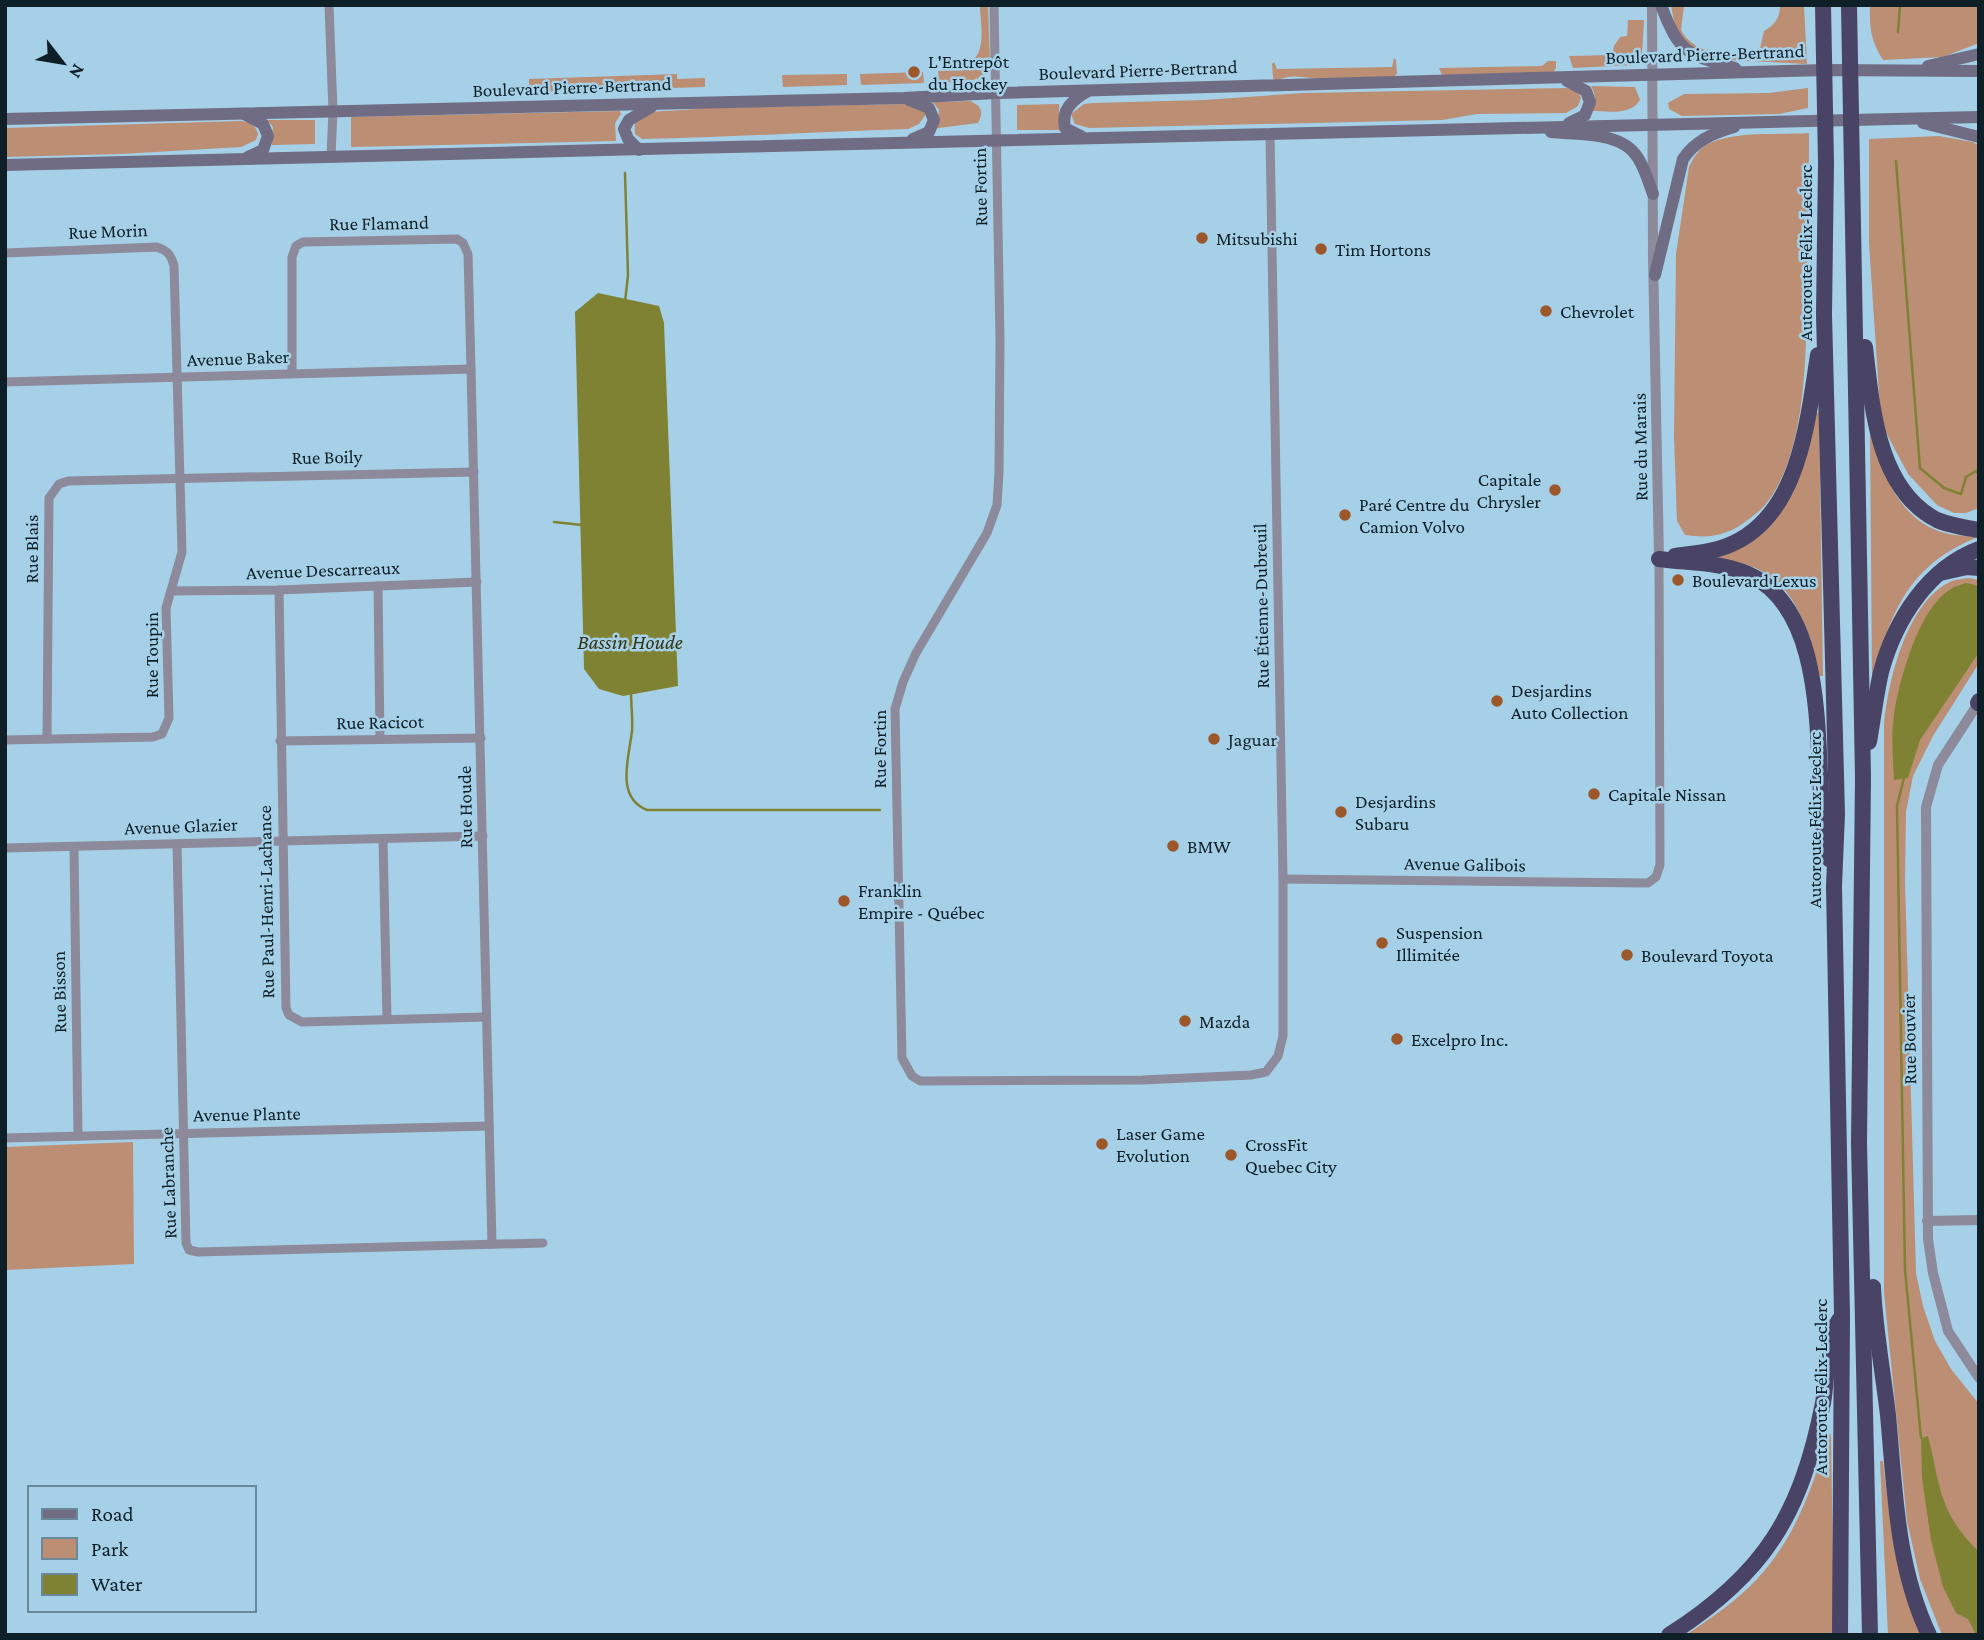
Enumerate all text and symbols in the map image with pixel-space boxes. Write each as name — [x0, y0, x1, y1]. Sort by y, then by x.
north arrow — [28, 28, 98, 98]
street label: Boulevard Pierre-Bertrand — [1605, 40, 1805, 68]
place label: L'Entrepôt du Hockey — [928, 51, 1010, 94]
street label: Boulevard Pierre-Bertrand — [1038, 56, 1238, 84]
text: N — [65, 61, 89, 82]
marker: L'Entrepôt du Hockey — [906, 64, 922, 80]
street label: Boulevard Pierre-Bertrand — [472, 73, 672, 101]
street label: Rue Fortin — [969, 147, 991, 227]
street label: Autoroute Félix-Leclerc — [1795, 165, 1816, 341]
street label: Rue Flamand — [329, 212, 429, 234]
street label: Rue Morin — [68, 219, 148, 243]
place label: Mitsubishi — [1216, 228, 1298, 249]
marker: Mitsubishi — [1194, 230, 1210, 246]
place label: Tim Hortons — [1335, 239, 1431, 260]
marker: Tim Hortons — [1313, 241, 1329, 257]
place label: Chevrolet — [1560, 301, 1635, 322]
marker: Chevrolet — [1538, 303, 1554, 319]
street label: Avenue Baker — [186, 346, 290, 370]
street label: Rue du Marais — [1629, 393, 1651, 501]
street label: Rue Boily — [291, 446, 363, 468]
place label: Capitale Chrysler — [1477, 469, 1541, 512]
marker: Capitale Chrysler — [1547, 482, 1563, 498]
place label: Paré Centre du Camion Volvo — [1359, 494, 1470, 537]
marker: Paré Centre du Camion Volvo — [1337, 507, 1353, 523]
street label: Rue Blais — [21, 515, 42, 583]
street label: Rue Étienne-Dubreuil — [1249, 523, 1273, 689]
street label: Avenue Descarreaux — [246, 557, 400, 583]
place label: Boulevard Lexus — [1692, 570, 1816, 591]
marker: Boulevard Lexus — [1670, 572, 1686, 588]
street label: Rue Toupin — [141, 612, 162, 698]
water label: Bassin Houde — [577, 630, 683, 654]
place label: Desjardins Auto Collection — [1511, 680, 1629, 723]
marker: Desjardins Auto Collection — [1489, 693, 1505, 709]
street label: Rue Fortin — [869, 710, 890, 788]
street label: Rue Racicot — [336, 711, 425, 733]
place label: Jaguar — [1226, 729, 1277, 750]
marker: Jaguar — [1206, 731, 1222, 747]
street label: Autoroute Félix-Leclerc — [1804, 732, 1825, 908]
street label: Rue Houde — [454, 766, 476, 848]
place label: Capitale Nissan — [1608, 784, 1726, 805]
marker: Capitale Nissan — [1586, 786, 1602, 802]
place label: Desjardins Subaru — [1355, 791, 1436, 834]
marker: Desjardins Subaru — [1333, 804, 1349, 820]
street label: Rue Paul-Henri-Lachance — [254, 805, 278, 999]
street label: Avenue Glazier — [124, 814, 238, 838]
place label: BMW — [1187, 836, 1231, 857]
marker: BMW — [1165, 838, 1181, 854]
street label: Avenue Galibois — [1404, 852, 1526, 876]
place label: Franklin Empire - Québec — [858, 880, 984, 923]
marker: Franklin Empire - Québec — [836, 893, 852, 909]
place label: Suspension Illimitée — [1396, 922, 1483, 965]
marker: Suspension Illimitée — [1374, 935, 1390, 951]
place label: Boulevard Toyota — [1641, 945, 1774, 966]
marker: Boulevard Toyota — [1619, 947, 1635, 963]
street label: Rue Bisson — [48, 951, 70, 1033]
street label: Rue Bouvier — [1898, 993, 1920, 1085]
place label: Mazda — [1199, 1011, 1251, 1032]
marker: Mazda — [1177, 1013, 1193, 1029]
place label: Excelpro Inc. — [1411, 1029, 1508, 1050]
marker: Excelpro Inc. — [1389, 1031, 1405, 1047]
street label: Avenue Plante — [193, 1103, 301, 1125]
place label: Laser Game Evolution — [1116, 1123, 1205, 1166]
street label: Rue Labranche — [156, 1127, 180, 1239]
place label: CrossFit Quebec City — [1245, 1134, 1337, 1177]
marker: Laser Game Evolution — [1094, 1136, 1110, 1152]
marker: CrossFit Quebec City — [1223, 1147, 1239, 1163]
street label: Autoroute Félix-Leclerc — [1810, 1299, 1831, 1475]
legend — [28, 1486, 256, 1612]
text: Road — [91, 1502, 134, 1526]
text: Park — [91, 1537, 128, 1561]
text: Water — [91, 1572, 143, 1596]

